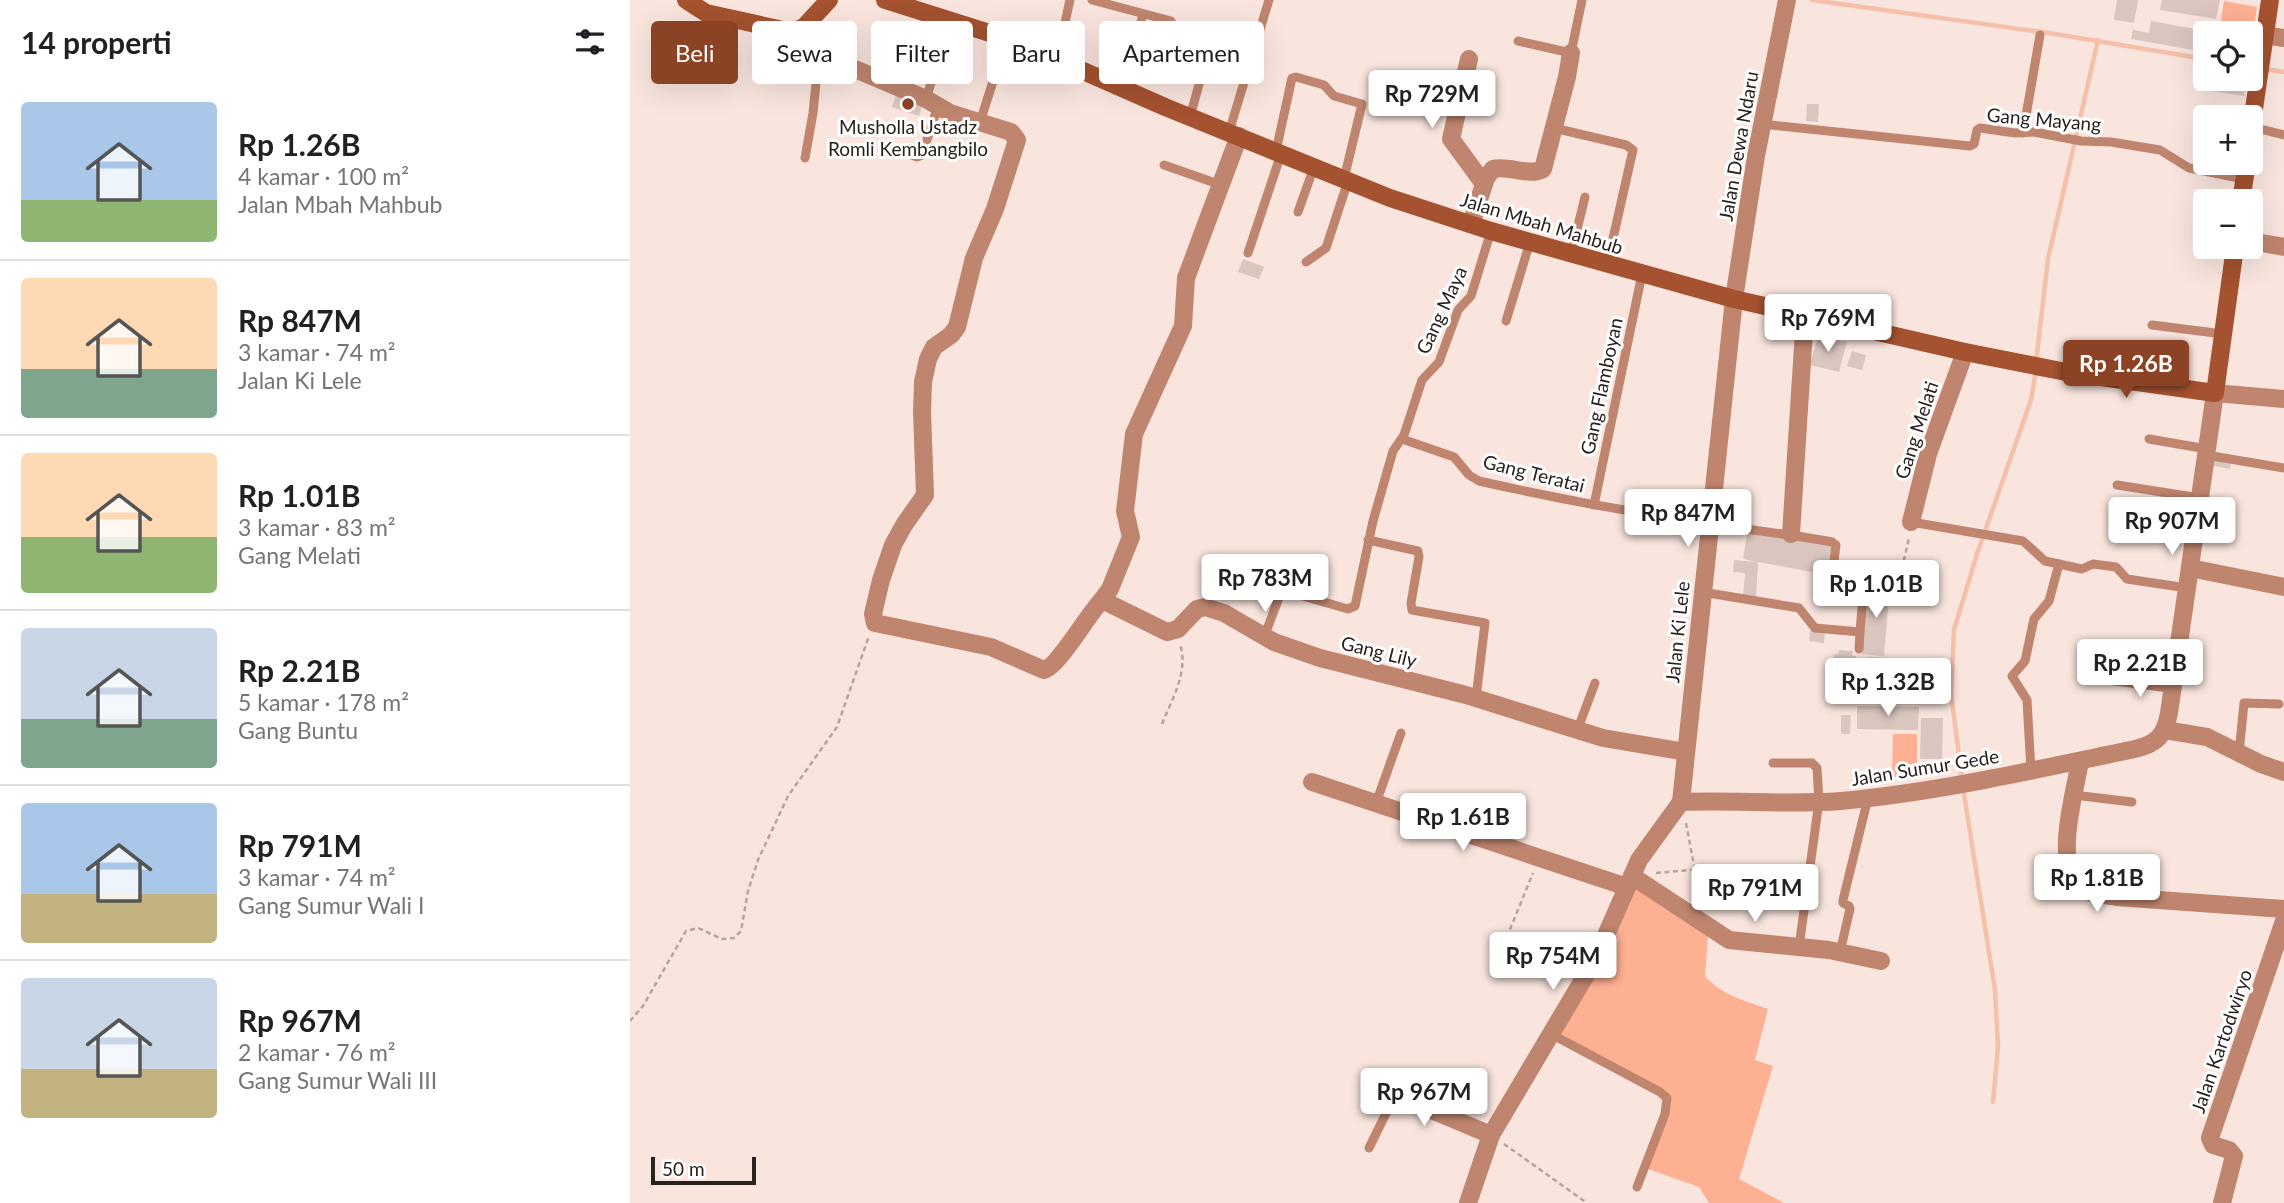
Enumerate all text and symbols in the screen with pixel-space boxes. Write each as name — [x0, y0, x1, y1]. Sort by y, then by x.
chip: Beli — [651, 21, 738, 84]
chip: Sewa — [752, 21, 857, 84]
chip: Filter — [871, 21, 973, 84]
chip: Baru — [987, 21, 1085, 84]
chip: Apartemen — [1099, 21, 1264, 84]
map controls — [2193, 21, 2263, 259]
button: locate — [2193, 21, 2263, 91]
icon: filters — [571, 23, 609, 61]
text: 14 properti — [21, 24, 172, 60]
street label: Jalan Dewa Ndaru — [1714, 69, 1762, 223]
pin: Rp 729M — [1367, 71, 1497, 130]
text: Rp 729M — [1384, 79, 1480, 107]
marker: Musholla Ustadz Romli Kembangbilo — [900, 96, 916, 112]
street label: Gang Mayang — [1986, 103, 2102, 135]
button: + — [2193, 105, 2263, 175]
place label: Musholla Ustadz Romli Kembangbilo — [828, 115, 988, 160]
text: Rp 1.26B — [238, 126, 361, 162]
icon: home — [77, 130, 161, 214]
text: 4 kamar · 100 m² — [238, 162, 409, 190]
street label: Jalan Mbah Mahbub — [1458, 187, 1626, 259]
button: − — [2193, 189, 2263, 259]
text: Jalan Mbah Mahbub — [238, 190, 442, 218]
street label: Gang Maya — [1411, 262, 1471, 358]
pin: Rp 769M — [1763, 294, 1893, 354]
text: Rp 847M — [238, 302, 362, 338]
text: Rp 769M — [1780, 303, 1876, 331]
icon: home — [77, 306, 161, 390]
street label: Gang Flamboyan — [1575, 315, 1627, 457]
text: 3 kamar · 74 m² — [238, 338, 396, 366]
pin: Rp 1.26B — [2054, 340, 2198, 400]
text: Rp 1.26B — [2079, 349, 2173, 377]
text: Jalan Ki Lele — [238, 366, 362, 394]
street label: Gang Melati — [1889, 378, 1943, 482]
street label: Gang Teratai — [1481, 449, 1587, 497]
text: Rp 1.01B — [238, 477, 361, 513]
icon: home — [77, 481, 161, 565]
pin: Rp 847M — [1623, 490, 1753, 549]
text: Rp 847M — [1640, 498, 1736, 526]
pin: Rp 907M — [2107, 498, 2237, 557]
text: Rp 907M — [2124, 506, 2220, 534]
text: 3 kamar · 83 m² — [238, 513, 396, 541]
text: Gang Melati — [238, 541, 361, 569]
pin: Rp 783M — [1200, 554, 1330, 614]
pin: Rp 1.01B — [1804, 560, 1948, 620]
text: Rp 783M — [1217, 563, 1313, 591]
text: Rp 1.01B — [1829, 569, 1923, 597]
street label: Jalan Ki Lele — [1660, 580, 1694, 684]
street label: Gang Lily — [1339, 631, 1419, 672]
pin: Rp 2.21B — [2068, 640, 2212, 699]
text: Rp 2.21B — [2093, 648, 2187, 676]
text: Rp 2.21B — [238, 652, 361, 688]
icon: home — [77, 656, 161, 740]
pin: Rp 1.32B — [1816, 658, 1960, 718]
text: Rp 1.32B — [1841, 667, 1935, 695]
text: 5 kamar · 178 m² — [238, 688, 409, 716]
text: Gang Buntu — [238, 716, 358, 744]
street label: Jalan Sumur Gede — [1849, 744, 2001, 790]
pin: Rp 1.61B — [1391, 794, 1535, 853]
text: Rp 1.61B — [1416, 802, 1510, 830]
text: Rp 791M — [238, 827, 362, 863]
icon: home — [77, 831, 161, 915]
pin: Rp 1.81B — [2025, 855, 2169, 914]
text: 3 kamar · 74 m² — [238, 863, 396, 891]
text: Rp 1.81B — [2050, 863, 2144, 891]
pin: Rp 791M — [1690, 864, 1820, 924]
text: Rp 791M — [1707, 873, 1803, 901]
text: Gang Sumur Wali I — [238, 891, 424, 919]
pin: Rp 754M — [1488, 932, 1618, 992]
text: Rp 754M — [1505, 941, 1601, 969]
street label: Jalan Kartodwiryo — [2186, 966, 2256, 1116]
text: Rp 967M — [238, 1002, 362, 1038]
icon: home — [77, 1006, 161, 1090]
text: 2 kamar · 76 m² — [238, 1038, 396, 1066]
text: Gang Sumur Wali III — [238, 1066, 437, 1094]
pin: Rp 967M — [1359, 1068, 1489, 1128]
text: Rp 967M — [1376, 1077, 1472, 1105]
scale bar — [651, 1154, 756, 1186]
text: 50 m — [662, 1157, 705, 1180]

